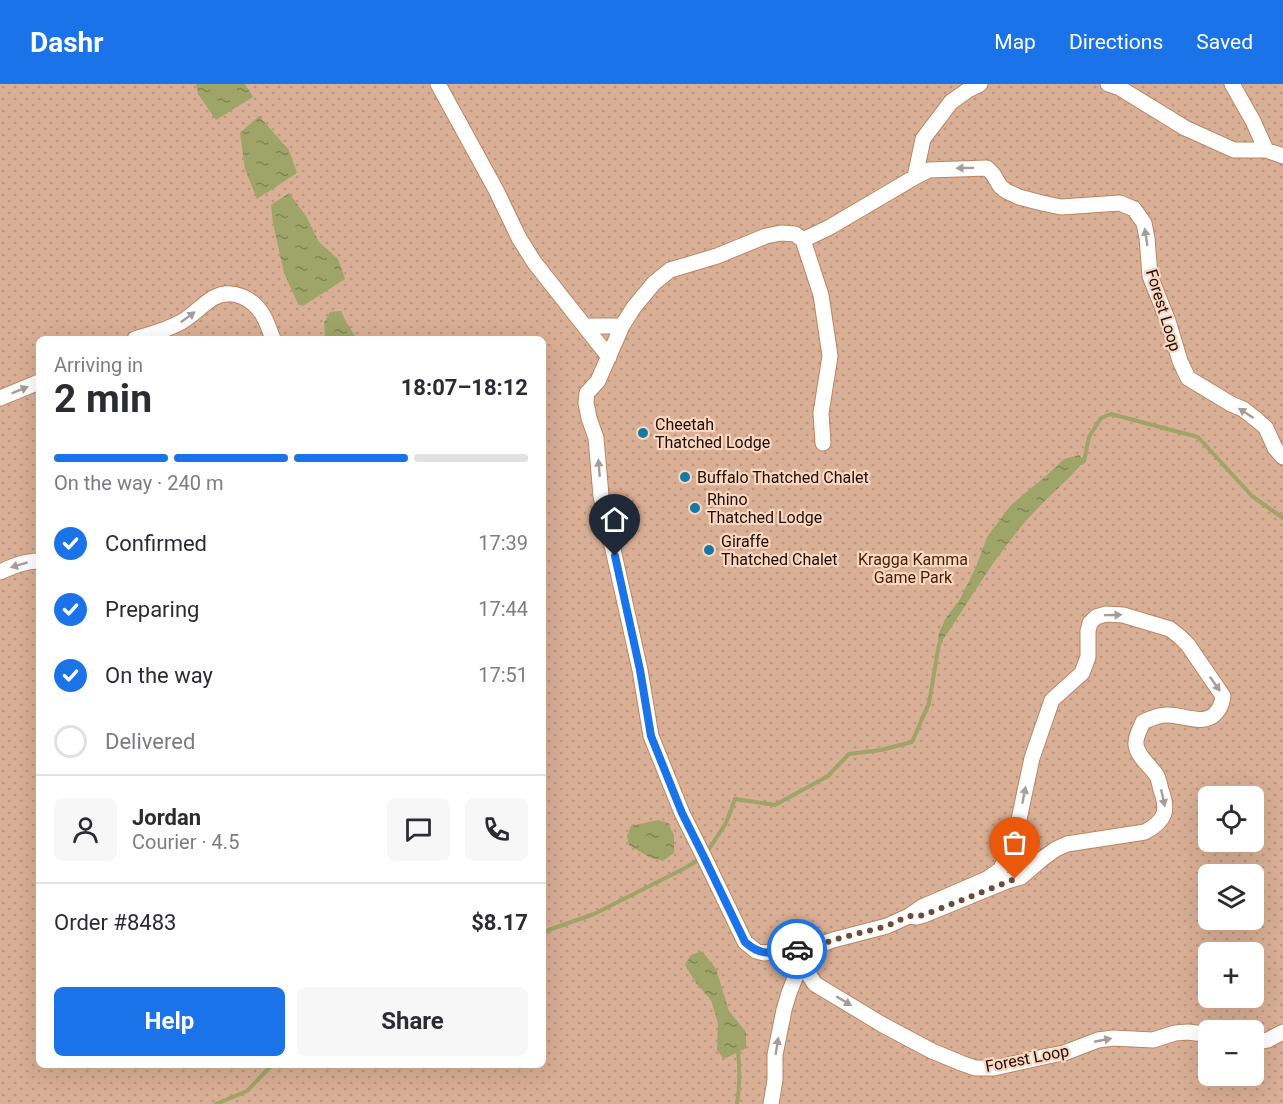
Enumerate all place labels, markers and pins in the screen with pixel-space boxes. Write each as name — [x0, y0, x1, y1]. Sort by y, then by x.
place label: Cheetah Thatched Lodge — [655, 415, 770, 452]
marker: Cheetah Thatched Lodge — [636, 426, 650, 440]
place label: Buffalo Thatched Chalet — [697, 468, 869, 487]
marker: Buffalo Thatched Chalet — [678, 470, 692, 484]
place label: Rhino Thatched Lodge — [707, 490, 822, 527]
pin — [589, 494, 640, 556]
marker: Rhino Thatched Lodge — [688, 501, 702, 515]
place label: Giraffe Thatched Chalet — [721, 532, 838, 569]
marker: Giraffe Thatched Chalet — [702, 543, 716, 557]
pin — [989, 817, 1040, 879]

